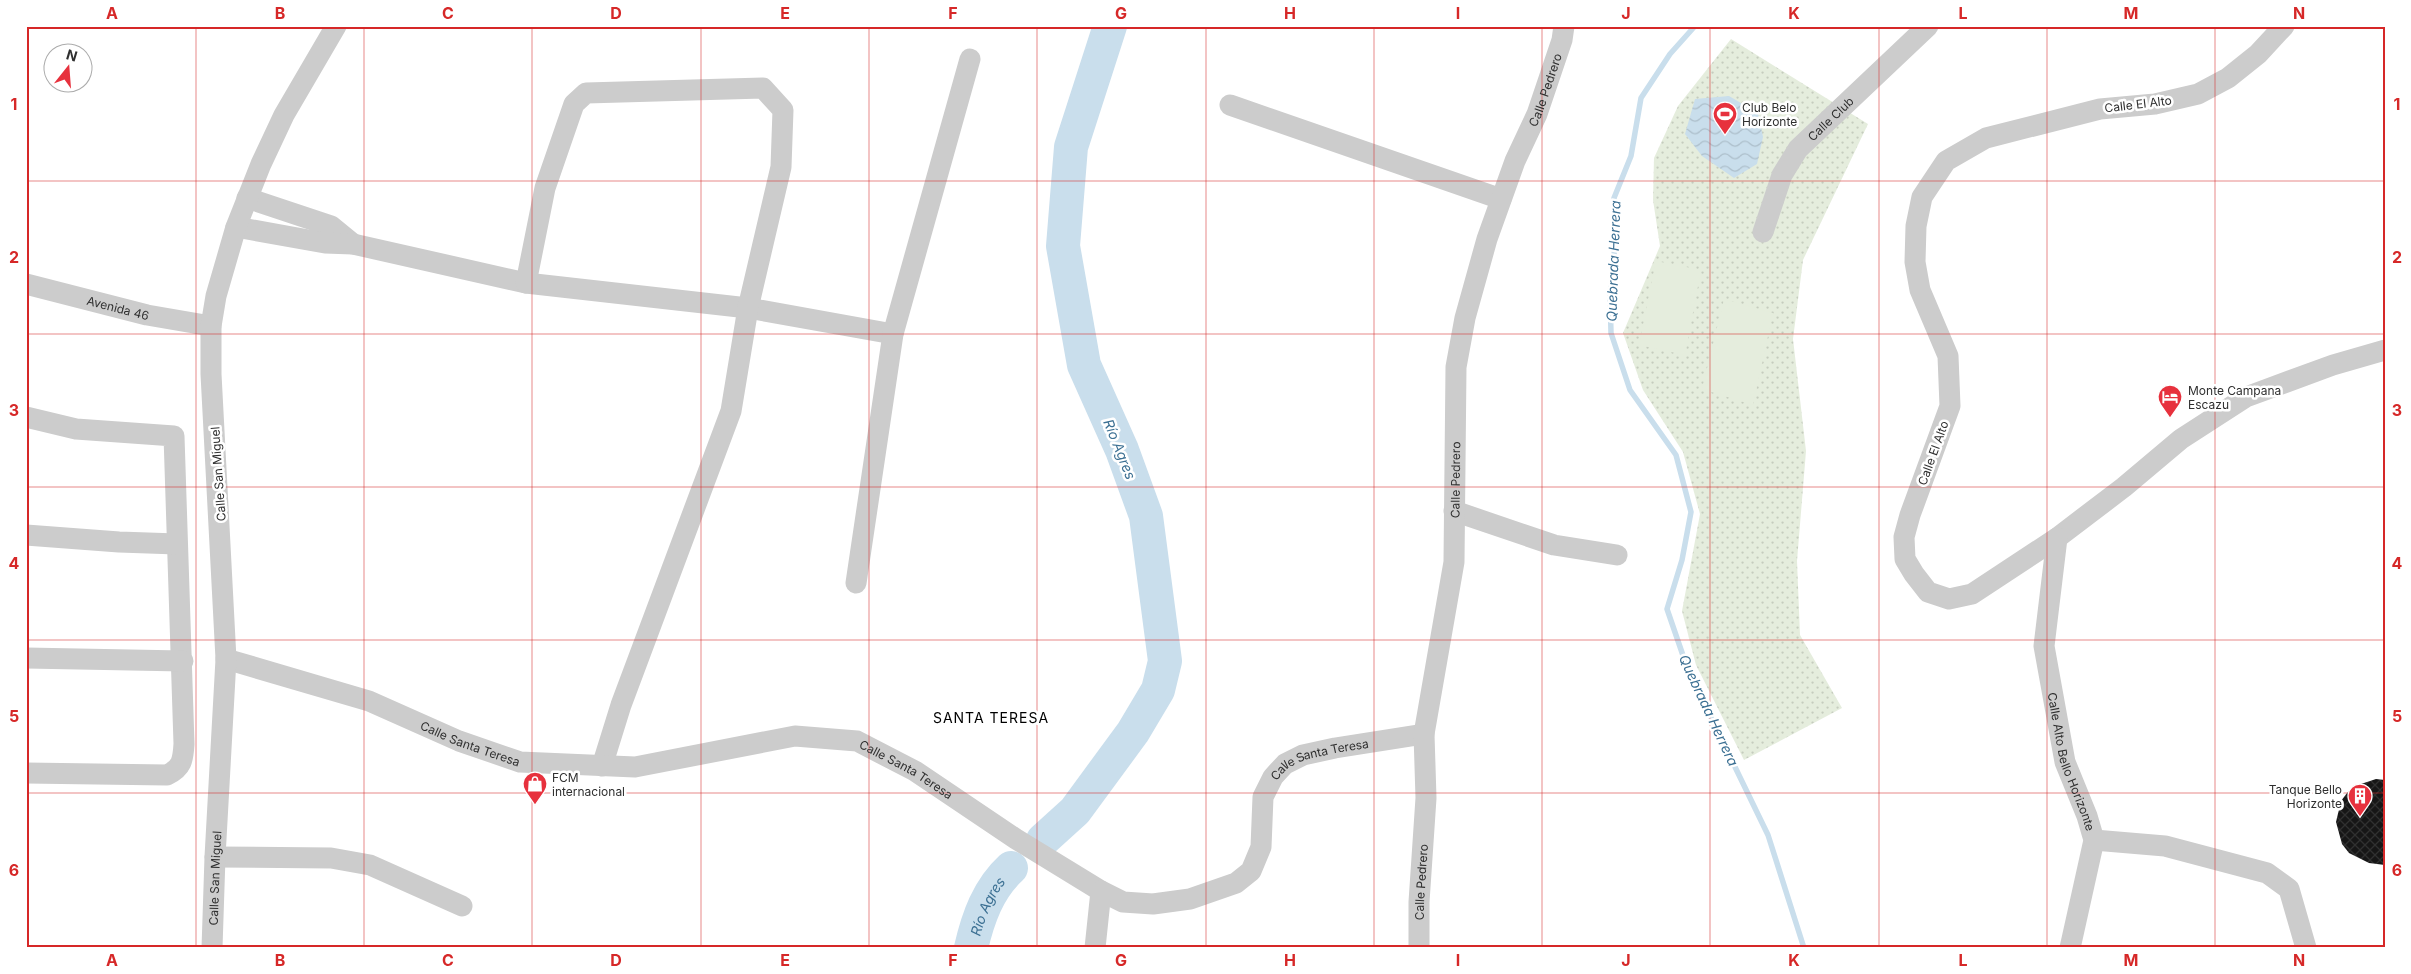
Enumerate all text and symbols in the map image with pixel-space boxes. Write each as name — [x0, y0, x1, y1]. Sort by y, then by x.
text: A — [106, 3, 118, 23]
text: B — [275, 3, 285, 23]
text: C — [442, 3, 454, 23]
text: D — [610, 3, 622, 23]
text: E — [780, 3, 790, 23]
text: F — [948, 3, 958, 23]
text: G — [1115, 3, 1127, 23]
text: H — [1284, 3, 1296, 23]
text: I — [1456, 3, 1460, 23]
text: J — [1621, 3, 1631, 23]
text: K — [1788, 3, 1800, 23]
text: L — [1958, 3, 1968, 23]
text: M — [2124, 3, 2138, 23]
text: N — [2293, 3, 2305, 23]
north arrow — [42, 42, 92, 92]
text: N — [64, 45, 80, 65]
street label: Calle Pedrero — [1525, 51, 1565, 129]
street label: Calle El Alto — [2104, 92, 2172, 116]
street label: Calle Club — [1804, 93, 1856, 144]
text: 1 — [11, 94, 17, 114]
text: 1 — [2394, 94, 2400, 114]
place label: Club Belo Horizonte — [1742, 100, 1797, 129]
sports icon: Club Belo Horizonte — [1712, 101, 1738, 135]
water label: Quebrada Herrera — [1602, 200, 1624, 322]
text: 2 — [9, 247, 19, 267]
text: 2 — [2392, 247, 2402, 267]
street label: Avenida 46 — [85, 292, 151, 323]
place label: Monte Campana Escazu — [2188, 383, 2281, 412]
hotel icon: Monte Campana Escazu — [2157, 384, 2183, 418]
text: 3 — [9, 400, 19, 420]
text: 3 — [2392, 400, 2402, 420]
water label: Río Agres — [1100, 416, 1140, 482]
street label: Calle El Alto — [1914, 419, 1952, 487]
street label: Calle San Miguel — [207, 426, 229, 522]
street label: Calle Pedrero — [1447, 442, 1463, 518]
text: 4 — [9, 553, 20, 573]
text: 4 — [2392, 553, 2403, 573]
water label: Quebrada Herrera — [1676, 652, 1742, 769]
street label: Calle Alto Bello Horizonte — [2045, 691, 2098, 833]
text: 5 — [9, 706, 19, 726]
text: 5 — [2392, 706, 2402, 726]
district label: SANTA TERESA — [933, 709, 1049, 726]
street label: Calle Santa Teresa — [418, 717, 522, 769]
street label: Calle Santa Teresa — [1267, 735, 1370, 783]
street label: Calle Santa Teresa — [857, 736, 956, 802]
place label: FCM internacional — [552, 770, 625, 799]
shop icon: FCM internacional — [522, 771, 548, 805]
place label: Tanque Bello Horizonte — [2269, 782, 2342, 811]
building icon: Tanque Bello Horizonte — [2347, 783, 2373, 817]
street label: Calle San Miguel — [205, 830, 224, 926]
street label: Calle Pedrero — [1412, 843, 1430, 920]
text: 6 — [9, 860, 19, 880]
text: 6 — [2392, 860, 2402, 880]
water label: Río Agres — [966, 873, 1008, 937]
text: A — [106, 950, 118, 970]
text: B — [275, 950, 285, 970]
text: C — [442, 950, 454, 970]
text: D — [610, 950, 622, 970]
text: E — [780, 950, 790, 970]
text: F — [948, 950, 958, 970]
text: G — [1115, 950, 1127, 970]
text: H — [1284, 950, 1296, 970]
text: I — [1456, 950, 1460, 970]
text: J — [1621, 950, 1631, 970]
text: K — [1788, 950, 1800, 970]
text: L — [1958, 950, 1968, 970]
text: M — [2124, 950, 2138, 970]
text: N — [2293, 950, 2305, 970]

